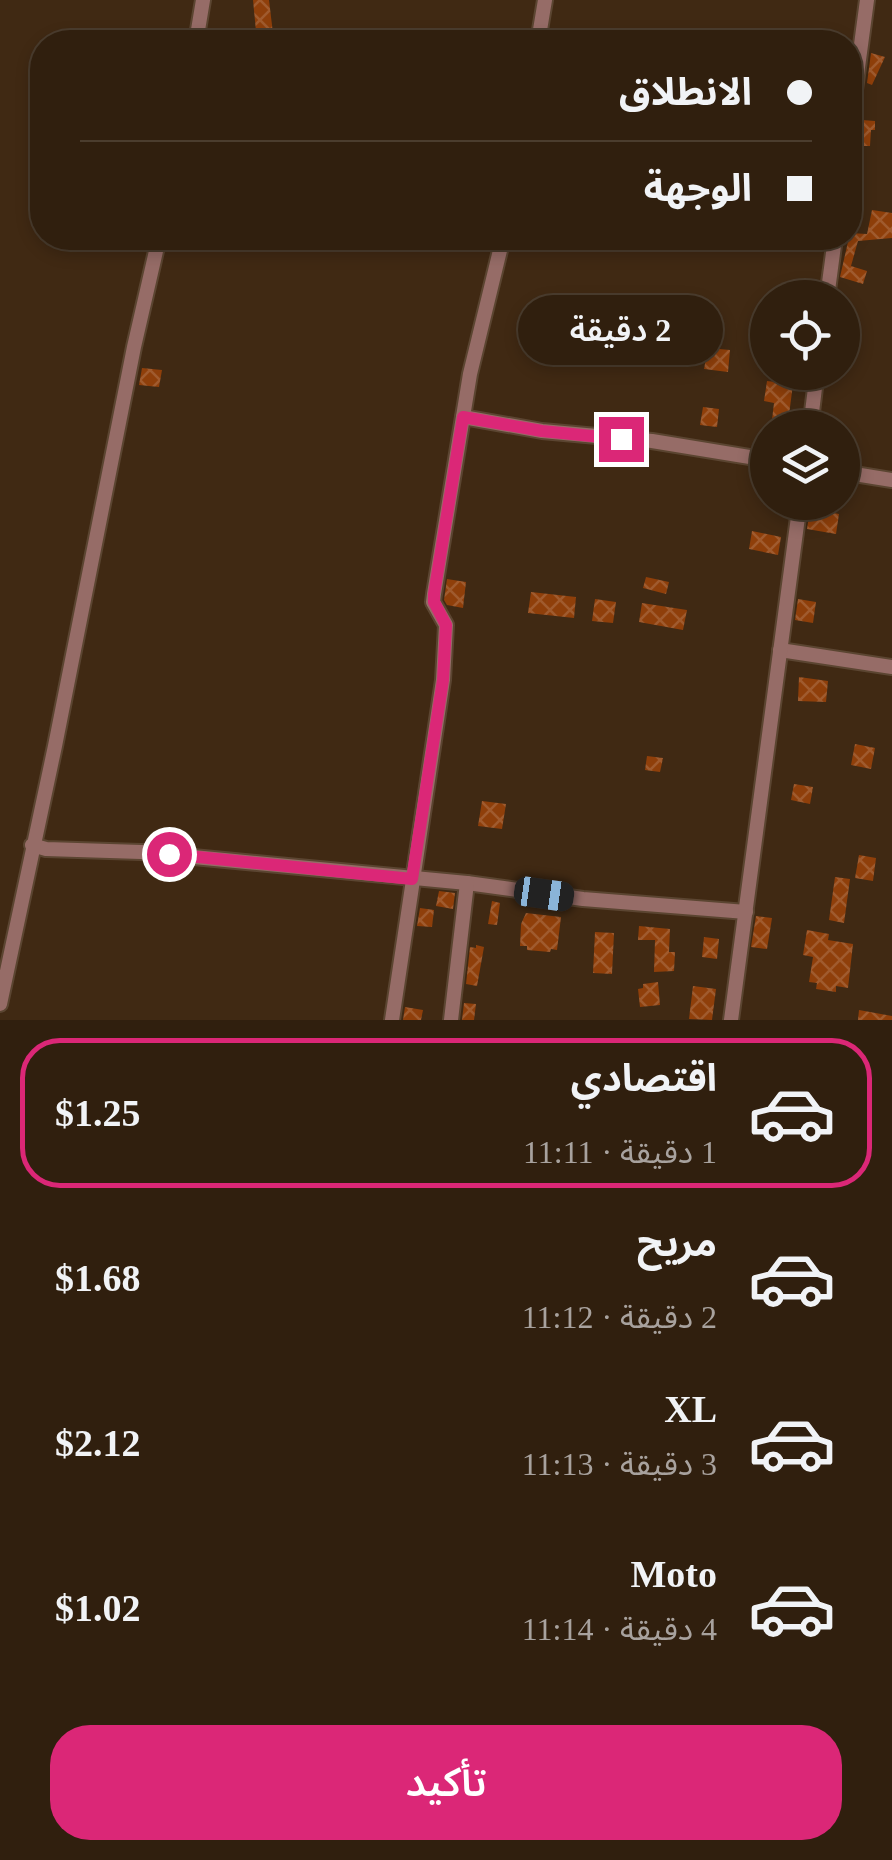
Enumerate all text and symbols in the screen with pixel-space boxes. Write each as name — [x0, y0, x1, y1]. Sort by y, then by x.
text: الانطلاق — [619, 71, 752, 113]
text: الوجهة — [644, 167, 752, 209]
map controls — [750, 280, 860, 520]
button: locate — [750, 280, 860, 390]
callout: 2 دقيقة — [518, 294, 724, 364]
text: 2 دقيقة — [570, 312, 671, 348]
button: layers — [750, 410, 860, 520]
route end — [599, 417, 644, 462]
route start — [147, 832, 192, 877]
car — [512, 875, 576, 913]
text: اقتصادي — [571, 1057, 717, 1099]
icon: car — [747, 1068, 837, 1158]
text: $1.25 — [55, 1092, 141, 1134]
text: 1 دقيقة · 11:11 — [523, 1134, 717, 1170]
text: مريح — [637, 1222, 717, 1264]
icon: car — [747, 1233, 837, 1323]
text: $1.68 — [55, 1257, 141, 1299]
text: 2 دقيقة · 11:12 — [522, 1299, 717, 1335]
text: XL — [664, 1388, 717, 1430]
icon: car — [747, 1398, 837, 1488]
text: $2.12 — [55, 1422, 141, 1464]
text: 3 دقيقة · 11:13 — [522, 1446, 717, 1482]
text: Moto — [630, 1553, 717, 1595]
icon: car — [747, 1563, 837, 1653]
text: $1.02 — [55, 1587, 141, 1629]
text: 4 دقيقة · 11:14 — [522, 1611, 717, 1647]
button: تأكيد — [50, 1725, 842, 1840]

